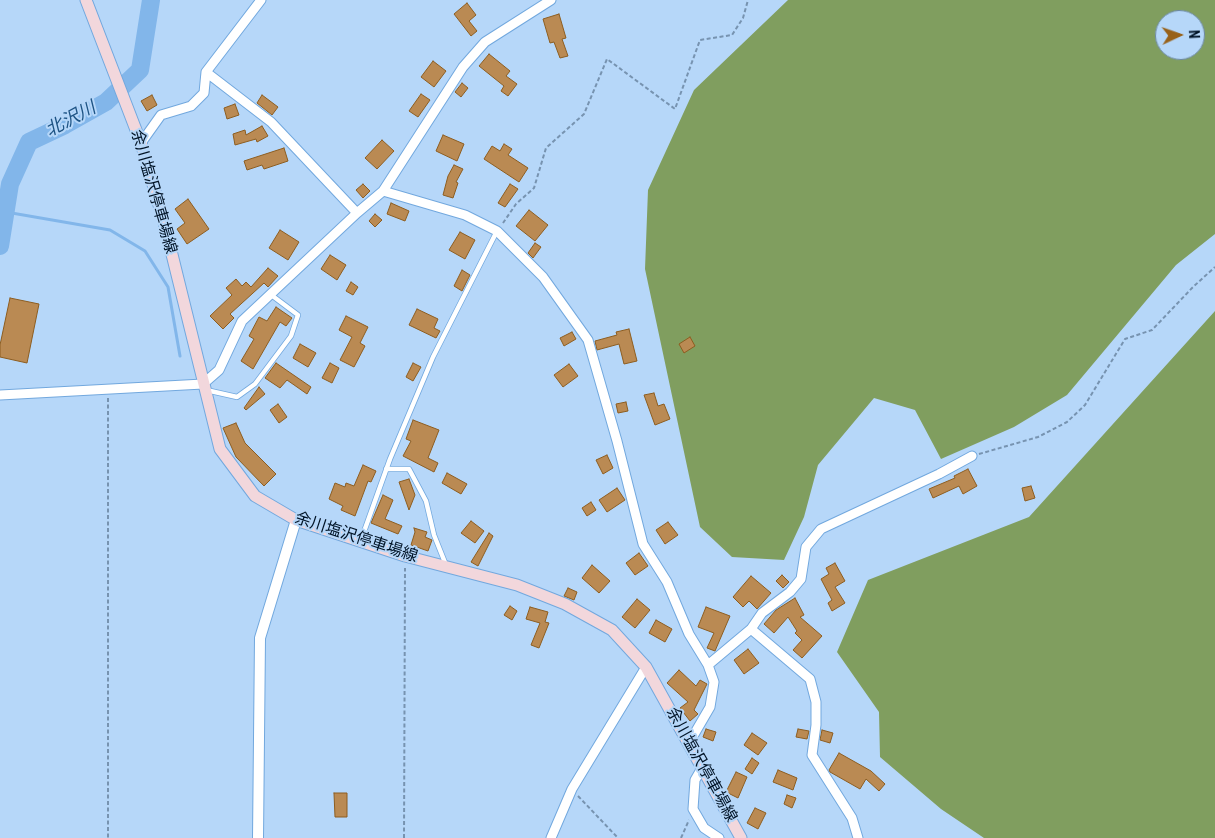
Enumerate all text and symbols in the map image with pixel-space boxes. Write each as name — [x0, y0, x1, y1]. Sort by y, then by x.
north arrow — [1155, 10, 1205, 60]
text: N — [1186, 30, 1202, 39]
water label: 北沢川 — [42, 98, 100, 142]
street label: 余川塩沢停車場線 — [126, 128, 180, 256]
street label: 余川塩沢停車場線 — [292, 509, 420, 567]
street label: 余川塩沢停車場線 — [662, 704, 740, 826]

